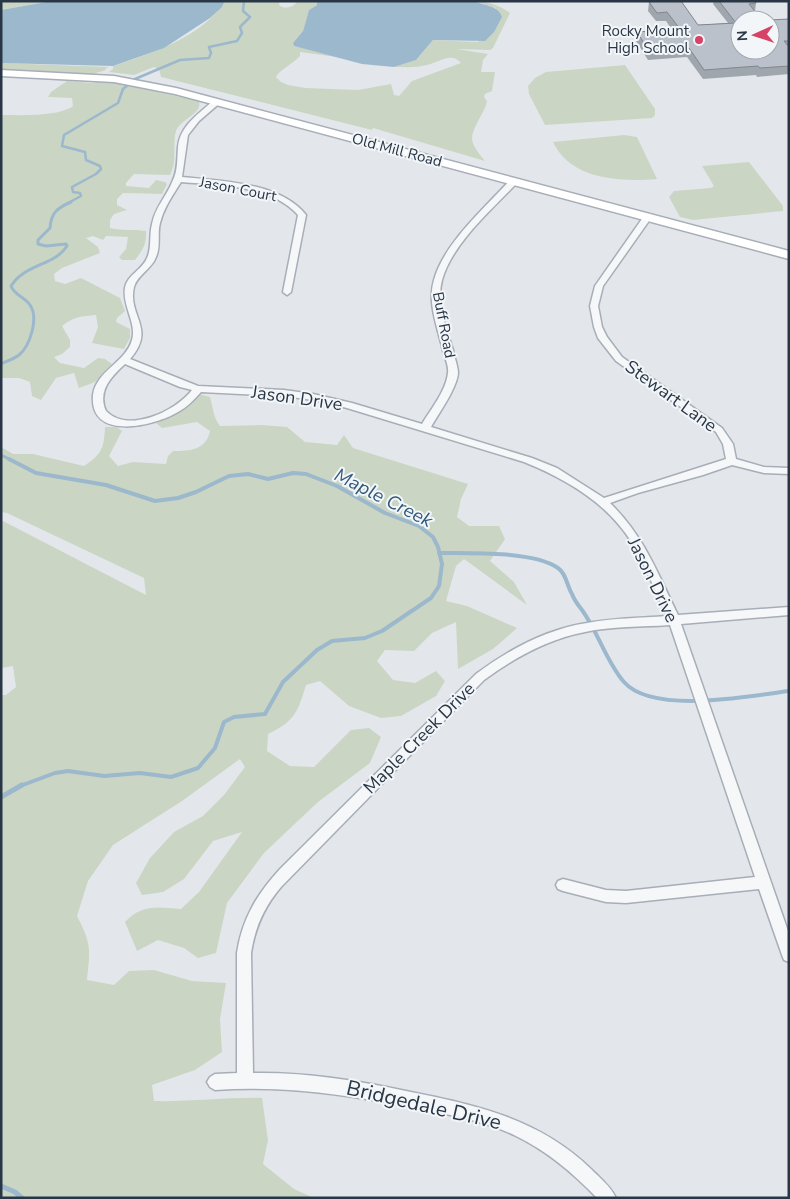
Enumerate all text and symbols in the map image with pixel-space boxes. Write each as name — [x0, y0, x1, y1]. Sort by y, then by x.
north arrow — [730, 10, 780, 60]
place label: Rocky Mount High School — [602, 21, 690, 58]
text: N — [733, 30, 752, 41]
marker: Rocky Mount High School — [693, 34, 705, 46]
street label: Old Mill Road — [350, 128, 444, 172]
street label: Jason Court — [197, 172, 279, 206]
street label: Buff Road — [428, 290, 460, 360]
street label: Stewart Lane — [620, 355, 722, 437]
street label: Jason Drive — [249, 380, 344, 416]
water label: Maple Creek — [330, 462, 438, 534]
street label: Jason Drive — [622, 533, 684, 626]
street label: Maple Creek Drive — [358, 677, 480, 799]
street label: Bridgedale Drive — [344, 1074, 504, 1136]

